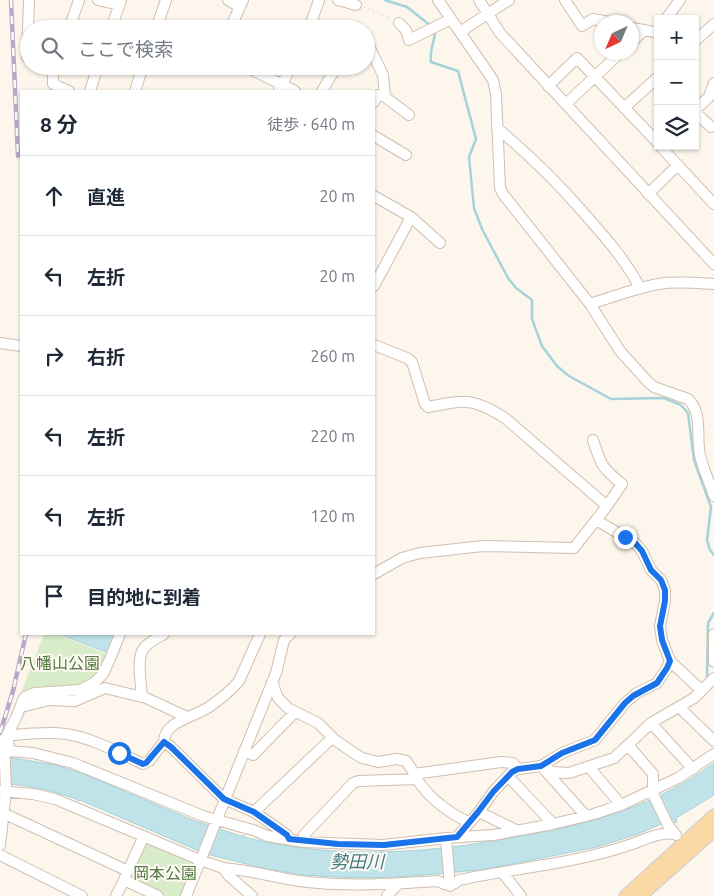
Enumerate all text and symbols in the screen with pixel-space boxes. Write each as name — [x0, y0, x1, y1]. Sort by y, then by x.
north arrow — [594, 15, 639, 60]
map controls — [654, 15, 699, 150]
button: + — [654, 15, 699, 60]
search box — [20, 20, 375, 75]
icon: search — [38, 34, 66, 62]
text: ここで検索 — [78, 38, 173, 60]
button: − — [654, 60, 699, 105]
button: layers — [654, 105, 699, 150]
text: 8 分 — [40, 112, 78, 136]
text: 徒歩 · 640 m — [267, 115, 355, 133]
icon: ahead — [40, 182, 68, 210]
text: 直進 — [87, 186, 125, 208]
text: 20 m — [319, 187, 355, 205]
icon: left — [40, 262, 68, 290]
text: 左折 — [87, 266, 125, 288]
text: 20 m — [319, 267, 355, 285]
icon: right — [40, 342, 68, 370]
text: 右折 — [87, 346, 125, 368]
text: 260 m — [310, 347, 355, 365]
icon: left — [40, 422, 68, 450]
text: 左折 — [87, 426, 125, 448]
text: 220 m — [310, 427, 355, 445]
icon: left — [40, 502, 68, 530]
text: 左折 — [87, 506, 125, 528]
text: 120 m — [310, 507, 355, 525]
route end — [614, 526, 637, 549]
icon: arrive — [40, 582, 68, 610]
text: 目的地に到着 — [87, 586, 201, 608]
park label: 八幡山公園 — [20, 654, 100, 672]
route start — [108, 742, 131, 765]
water label: 勢田川 — [330, 851, 386, 871]
park label: 岡本公園 — [133, 864, 197, 882]

